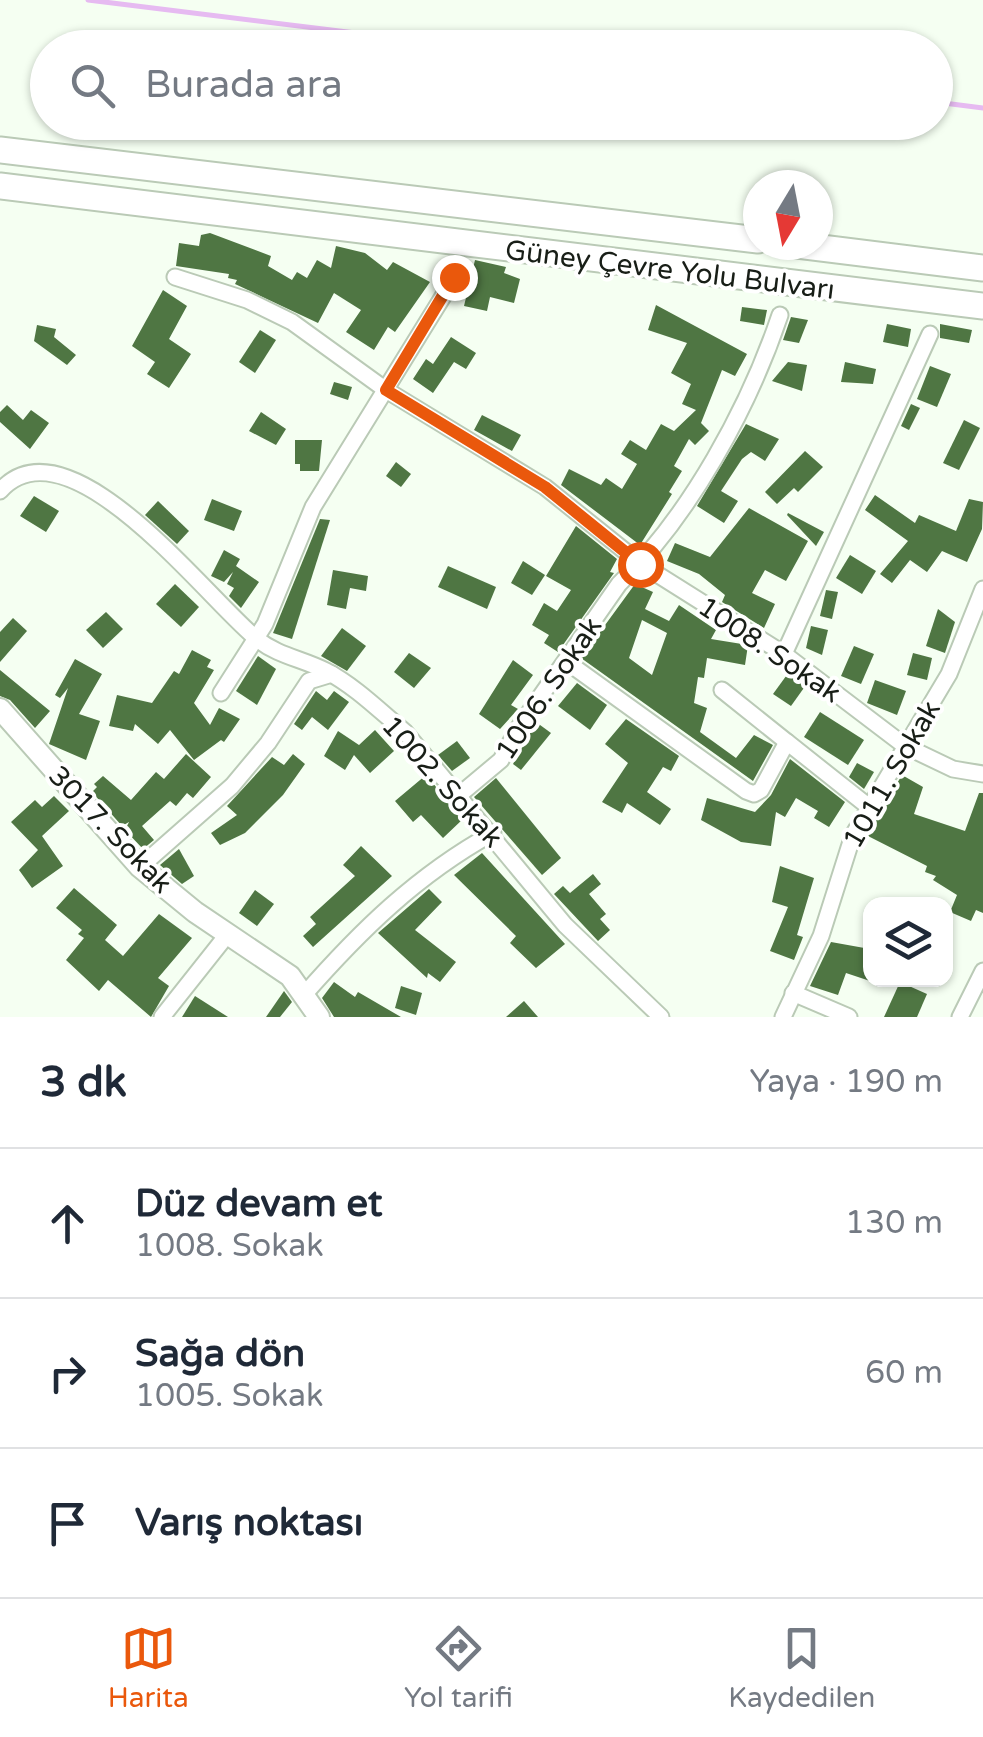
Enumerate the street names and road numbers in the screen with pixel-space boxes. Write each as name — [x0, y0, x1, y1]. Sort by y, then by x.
street label: Güney Çevre Yolu Bulvarı — [503, 233, 837, 307]
street label: 1008. Sokak — [691, 590, 847, 710]
street label: 1006. Sokak — [489, 611, 609, 767]
street label: 1011. Sokak — [836, 694, 948, 855]
street label: 1002. Sokak — [374, 709, 510, 854]
street label: 3017. Sokak — [41, 759, 179, 900]

